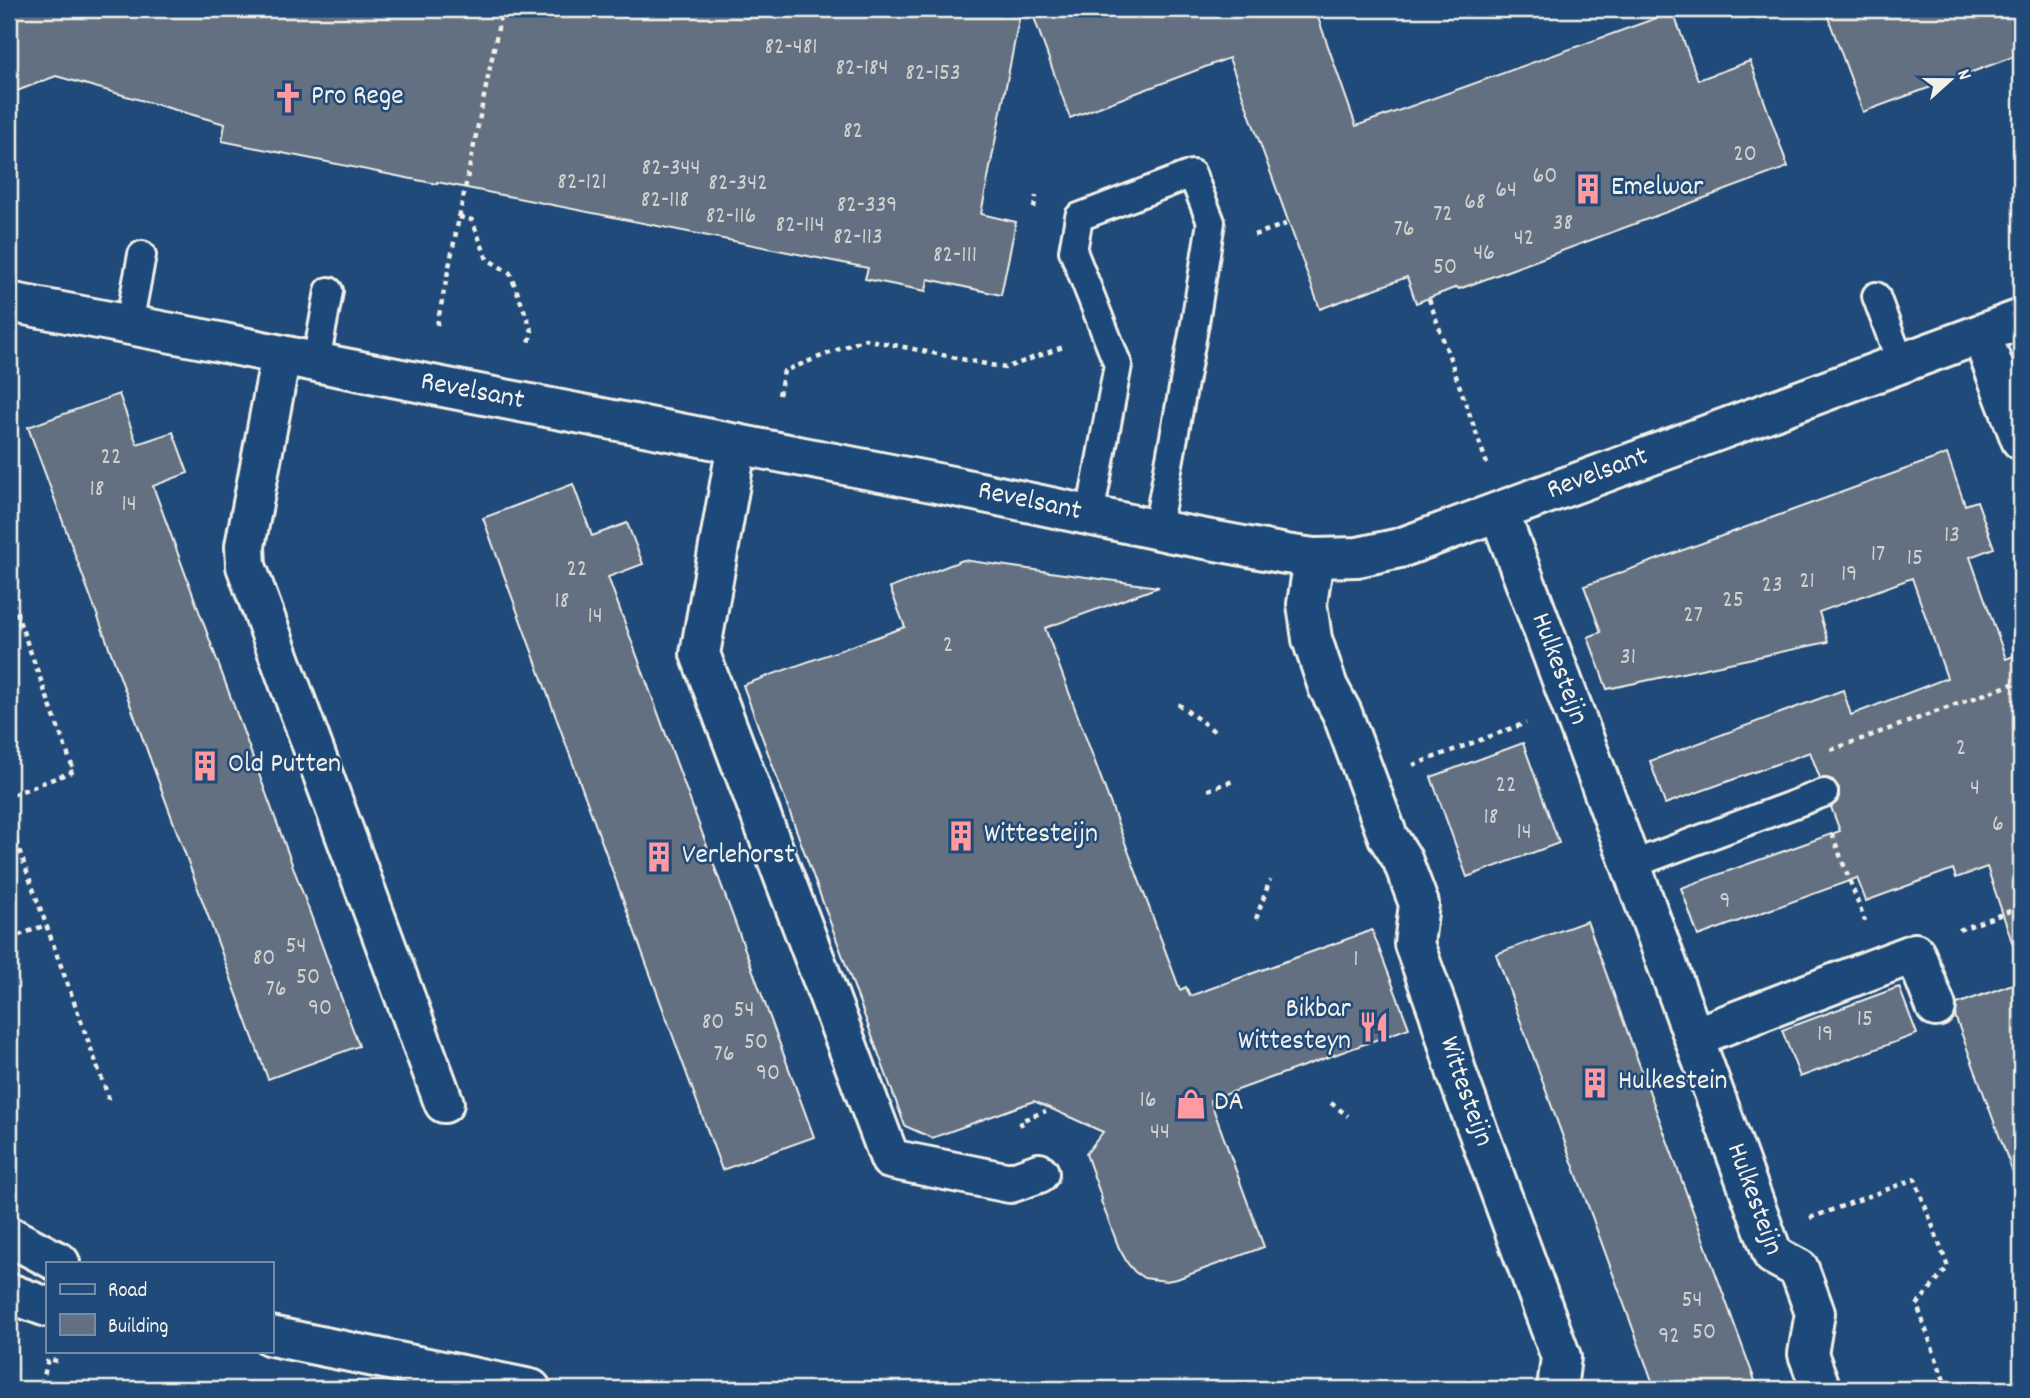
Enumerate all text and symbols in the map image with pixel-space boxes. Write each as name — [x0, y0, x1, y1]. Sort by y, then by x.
house number: 82-481 — [764, 31, 818, 65]
north arrow — [1914, 46, 1984, 116]
house number: 82-184 — [835, 52, 889, 86]
house number: 82-153 — [905, 57, 961, 91]
text: N — [1948, 66, 1977, 84]
place label: Pro Rege — [311, 78, 404, 118]
church icon: Pro Rege — [271, 81, 305, 115]
house number: 82 — [843, 115, 863, 149]
house number: 20 — [1733, 138, 1757, 172]
house number: 82-344 — [642, 152, 700, 186]
house number: 60 — [1533, 160, 1557, 194]
house number: 82-121 — [557, 166, 607, 200]
house number: 82-342 — [708, 167, 768, 201]
place label: Emelwar — [1611, 169, 1704, 209]
building icon: Emelwar — [1571, 172, 1605, 206]
house number: 64 — [1495, 174, 1517, 208]
house number: 82-118 — [641, 184, 689, 218]
house number: 68 — [1464, 186, 1486, 220]
house number: 82-339 — [837, 189, 897, 223]
house number: 72 — [1433, 198, 1453, 232]
house number: 82-116 — [706, 200, 756, 234]
house number: 38 — [1553, 207, 1573, 241]
house number: 82-114 — [776, 209, 824, 243]
house number: 76 — [1394, 213, 1414, 247]
house number: 82-113 — [833, 221, 883, 255]
house number: 42 — [1514, 222, 1534, 256]
house number: 46 — [1473, 237, 1495, 271]
house number: 82-111 — [933, 239, 977, 273]
house number: 50 — [1433, 251, 1457, 285]
street label: Revelsant — [417, 363, 527, 422]
street label: Revelsant — [1542, 438, 1654, 512]
house number: 22 — [101, 441, 121, 475]
street label: Revelsant — [974, 472, 1085, 533]
house number: 18 — [90, 473, 104, 507]
house number: 14 — [121, 488, 137, 522]
house number: 13 — [1944, 519, 1960, 553]
house number: 17 — [1871, 538, 1885, 572]
house number: 15 — [1907, 542, 1923, 576]
house number: 22 — [567, 553, 587, 587]
house number: 19 — [1841, 558, 1857, 592]
house number: 21 — [1799, 565, 1815, 599]
house number: 23 — [1761, 569, 1783, 603]
house number: 25 — [1722, 584, 1744, 618]
house number: 18 — [555, 585, 569, 619]
house number: 27 — [1683, 599, 1703, 633]
house number: 14 — [587, 600, 603, 634]
street label: Hulkesteijn — [1519, 608, 1597, 731]
house number: 2 — [943, 629, 953, 663]
house number: 31 — [1620, 641, 1636, 675]
house number: 2 — [1956, 732, 1966, 766]
place label: Old Putten — [228, 746, 341, 786]
building icon: Old Putten — [188, 749, 222, 783]
house number: 22 — [1496, 769, 1516, 803]
house number: 4 — [1970, 772, 1980, 806]
house number: 18 — [1484, 801, 1498, 835]
house number: 6 — [1992, 808, 2004, 842]
place label: Wittesteijn — [984, 816, 1098, 856]
house number: 14 — [1516, 816, 1532, 850]
building icon: Wittesteijn — [944, 819, 978, 853]
place label: Verlehorst — [682, 837, 795, 877]
building icon: Verlehorst — [642, 840, 676, 874]
house number: 9 — [1720, 885, 1731, 919]
house number: 54 — [285, 930, 307, 964]
house number: 80 — [253, 942, 275, 976]
house number: 1 — [1353, 943, 1359, 977]
house number: 50 — [296, 961, 320, 995]
house number: 76 — [266, 973, 286, 1007]
place label: Bikbar Wittesteyn — [1238, 991, 1352, 1063]
house number: 90 — [308, 992, 332, 1026]
house number: 54 — [733, 994, 755, 1028]
house number: 15 — [1857, 1003, 1873, 1037]
house number: 80 — [702, 1006, 724, 1040]
restaurant icon: Bikbar Wittesteyn — [1357, 1010, 1391, 1044]
house number: 19 — [1817, 1018, 1833, 1052]
house number: 50 — [744, 1026, 768, 1060]
street label: Wittesteijn — [1427, 1032, 1502, 1153]
house number: 76 — [714, 1038, 734, 1072]
house number: 90 — [756, 1057, 780, 1091]
place label: Hulkestein — [1618, 1063, 1727, 1103]
building icon: Hulkestein — [1578, 1066, 1612, 1100]
house number: 16 — [1139, 1084, 1157, 1118]
place label: DA — [1214, 1084, 1244, 1124]
shop icon: DA — [1174, 1087, 1208, 1121]
house number: 44 — [1150, 1116, 1170, 1150]
street label: Hulkesteijn — [1714, 1138, 1792, 1261]
legend — [46, 1262, 273, 1352]
text: Road — [108, 1277, 147, 1307]
house number: 54 — [1681, 1284, 1703, 1318]
text: Building — [108, 1313, 168, 1343]
house number: 50 — [1692, 1316, 1716, 1350]
house number: 92 — [1658, 1320, 1680, 1354]

